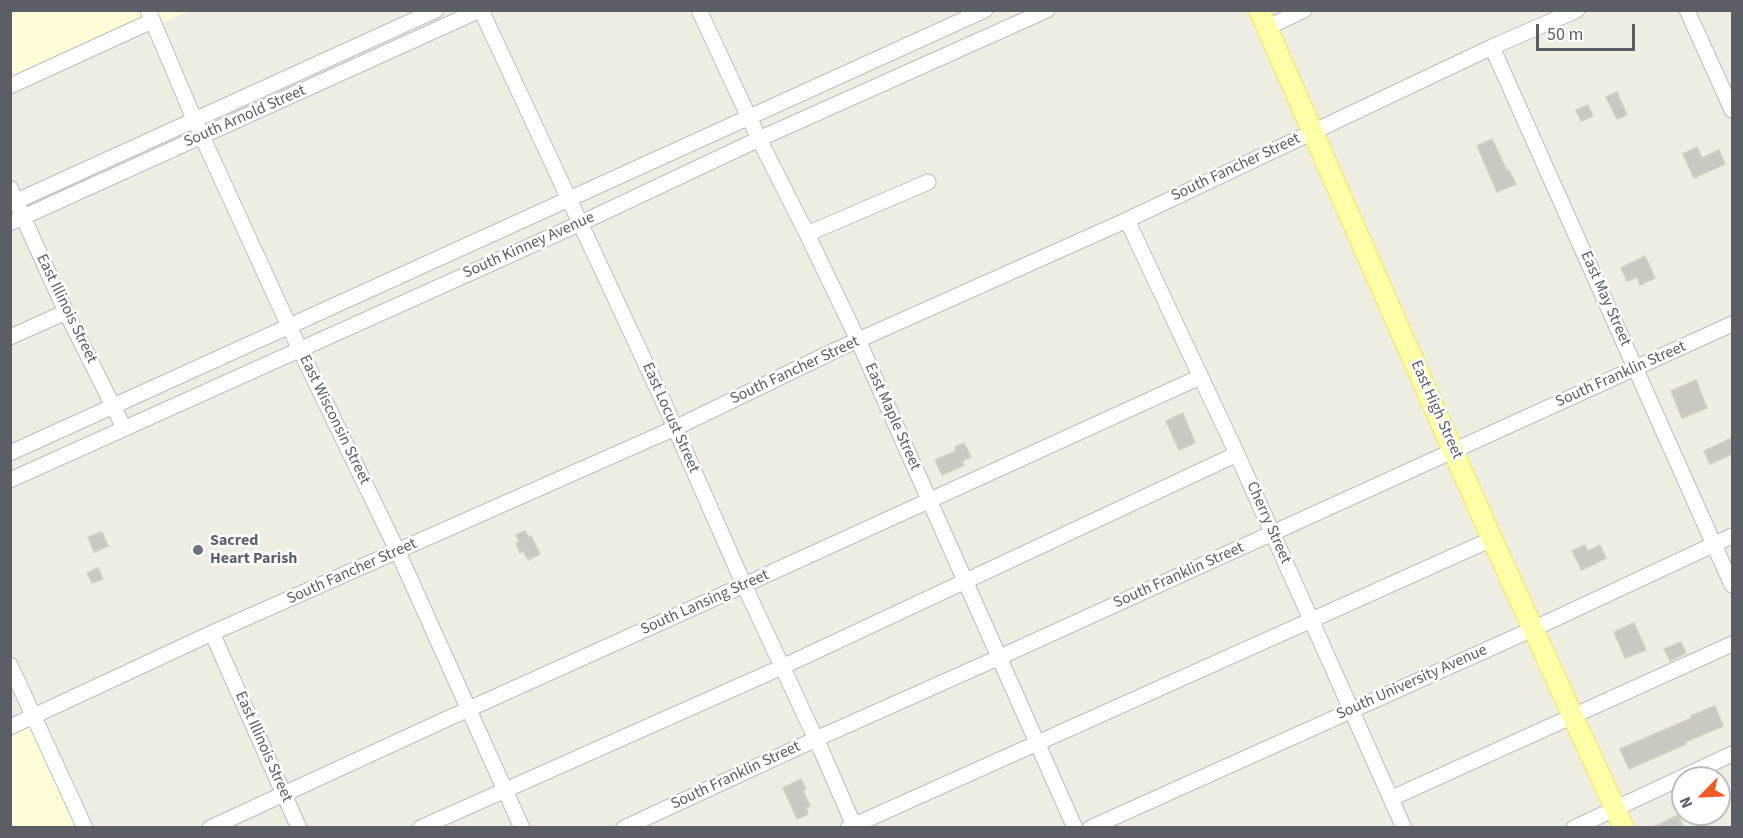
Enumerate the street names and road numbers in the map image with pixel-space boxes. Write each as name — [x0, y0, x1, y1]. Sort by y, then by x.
street label: South Arnold Street — [181, 82, 309, 152]
street label: South Fancher Street — [1168, 130, 1304, 206]
street label: South Kinney Avenue — [460, 208, 598, 284]
street label: East May Street — [1575, 249, 1635, 349]
street label: East Illinois Street — [31, 251, 101, 367]
street label: South Fancher Street — [727, 333, 863, 409]
street label: South Franklin Street — [1553, 338, 1689, 412]
street label: East Wisconsin Street — [294, 352, 374, 488]
street label: East High Street — [1406, 358, 1466, 462]
street label: East Locust Street — [637, 360, 703, 476]
street label: East Maple Street — [860, 360, 924, 474]
street label: Cherry Street — [1241, 479, 1295, 567]
street label: South Fancher Street — [284, 535, 420, 609]
street label: South Franklin Street — [1111, 539, 1247, 613]
street label: South Lansing Street — [638, 566, 772, 640]
street label: South University Avenue — [1334, 641, 1490, 725]
street label: East Illinois Street — [230, 689, 296, 805]
street label: South Franklin Street — [668, 738, 804, 814]

